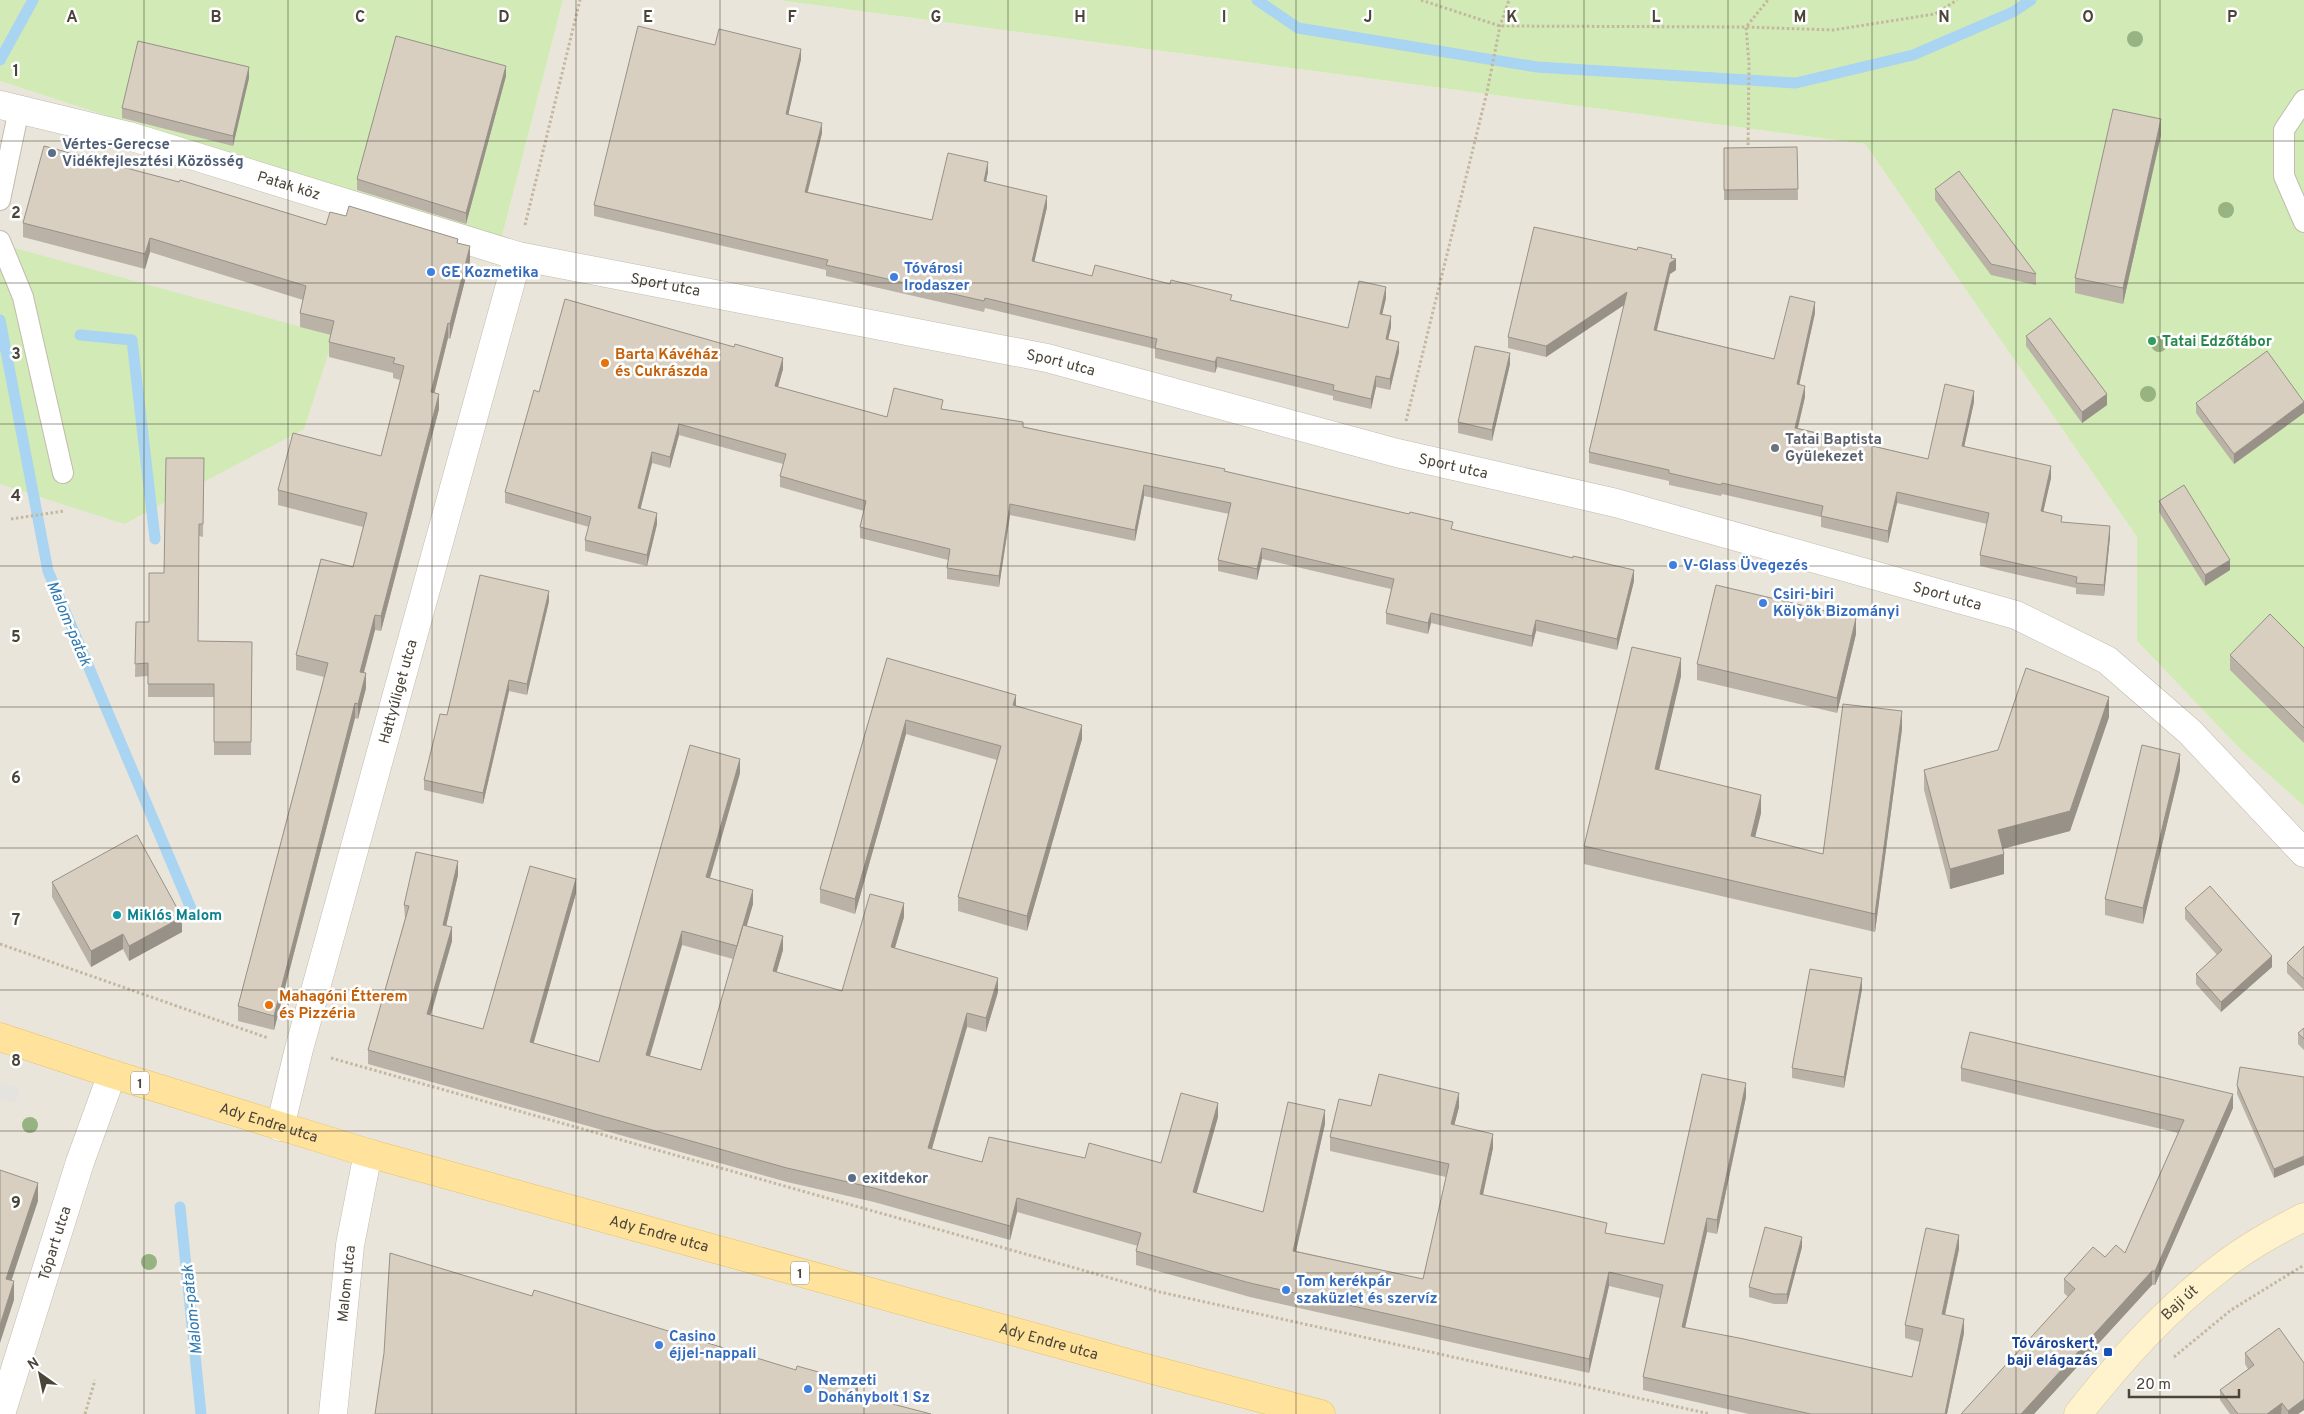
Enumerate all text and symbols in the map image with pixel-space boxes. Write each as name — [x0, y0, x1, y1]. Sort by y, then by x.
text: A — [66, 8, 78, 28]
text: B — [210, 8, 222, 28]
text: C — [355, 8, 365, 28]
text: D — [498, 8, 510, 28]
text: E — [643, 8, 653, 28]
text: F — [787, 8, 797, 28]
text: G — [931, 8, 941, 28]
text: H — [1074, 8, 1086, 28]
text: I — [1222, 8, 1226, 28]
text: J — [1364, 8, 1372, 28]
text: K — [1506, 8, 1518, 28]
text: L — [1651, 8, 1661, 28]
text: M — [1794, 8, 1806, 28]
text: N — [1938, 8, 1950, 28]
text: O — [2082, 8, 2094, 28]
text: P — [2227, 8, 2237, 28]
text: 1 — [13, 62, 19, 82]
place label: Vértes-Gerecse Vidékfejlesztési Közösség — [62, 136, 244, 172]
marker: Vértes-Gerecse Vidékfejlesztési Közösség — [46, 147, 58, 159]
street label: Patak köz — [255, 168, 322, 205]
text: 2 — [11, 204, 21, 224]
place label: Tóvárosi Irodaszer — [904, 260, 971, 296]
place label: GE Kozmetika — [441, 264, 539, 283]
marker: GE Kozmetika — [425, 266, 437, 278]
street label: Sport utca — [629, 270, 702, 302]
marker: Tóvárosi Irodaszer — [888, 271, 900, 283]
place label: Tatai Edzőtábor — [2162, 333, 2273, 352]
marker: Tatai Edzőtábor — [2146, 335, 2158, 347]
text: 3 — [11, 345, 21, 365]
place label: Barta Kávéház és Cukrászda — [615, 346, 719, 382]
street label: Sport utca — [1025, 346, 1097, 382]
marker: Barta Kávéház és Cukrászda — [599, 357, 611, 369]
place label: Tatai Baptista Gyülekezet — [1785, 431, 1882, 467]
marker: Tatai Baptista Gyülekezet — [1769, 442, 1781, 454]
street label: Sport utca — [1417, 450, 1490, 484]
text: 4 — [11, 487, 21, 507]
place label: V-Glass Üvegezés — [1683, 555, 1808, 576]
marker: V-Glass Üvegezés — [1667, 559, 1679, 571]
water label: Malom-patak — [41, 578, 95, 670]
street label: Sport utca — [1911, 579, 1984, 616]
place label: Csiri-biri Kölyök Bizományi — [1773, 586, 1900, 622]
marker: Csiri-biri Kölyök Bizományi — [1757, 597, 1769, 609]
text: 5 — [11, 628, 21, 648]
street label: Hattyúliget utca — [376, 638, 423, 746]
text: 6 — [11, 769, 21, 789]
place label: Miklós Malom — [127, 907, 222, 926]
marker: Miklós Malom — [111, 909, 123, 921]
text: 7 — [12, 911, 20, 931]
place label: Mahagóni Étterem és Pizzéria — [279, 987, 408, 1024]
marker: Mahagóni Étterem és Pizzéria — [263, 999, 275, 1011]
text: 8 — [11, 1052, 21, 1072]
road number: 1 — [131, 1072, 149, 1094]
street label: Ady Endre utca — [217, 1100, 320, 1148]
place label: exitdekor — [862, 1170, 929, 1189]
marker: exitdekor — [846, 1172, 858, 1184]
text: 9 — [11, 1194, 21, 1214]
street label: Tópart utca — [35, 1204, 77, 1283]
street label: Ady Endre utca — [607, 1212, 711, 1258]
street label: Malom utca — [334, 1244, 361, 1323]
road number: 1 — [791, 1262, 809, 1284]
water label: Malom-patak — [178, 1263, 208, 1356]
place label: Tom kerékpár szaküzlet és szervíz — [1296, 1273, 1438, 1309]
street label: Baji út — [2158, 1282, 2203, 1325]
marker: Tom kerékpár szaküzlet és szervíz — [1280, 1284, 1292, 1296]
street label: Ady Endre utca — [996, 1320, 1100, 1365]
place label: Casino éjjel-nappali — [669, 1328, 757, 1364]
place label: Tóvároskert, baji elágazás — [2007, 1335, 2098, 1371]
marker: Casino éjjel-nappali — [653, 1339, 665, 1351]
marker: Tóvároskert, baji elágazás — [2102, 1346, 2114, 1358]
north arrow — [15, 1349, 65, 1399]
text: N — [25, 1354, 43, 1374]
scale bar — [2129, 1366, 2239, 1398]
place label: Nemzeti Dohánybolt 1 Sz — [818, 1372, 930, 1408]
text: 20 m — [2136, 1376, 2171, 1395]
marker: Nemzeti Dohánybolt 1 Sz — [802, 1383, 814, 1395]

